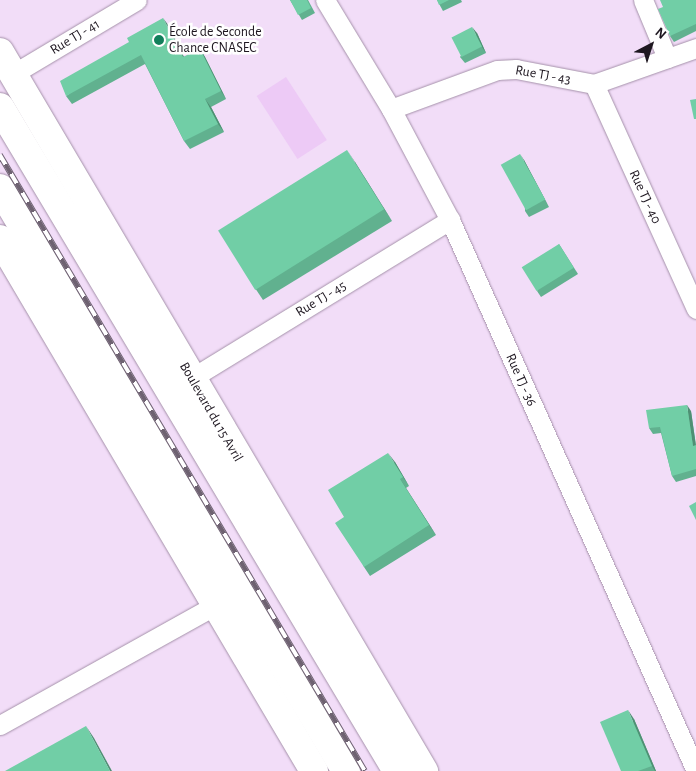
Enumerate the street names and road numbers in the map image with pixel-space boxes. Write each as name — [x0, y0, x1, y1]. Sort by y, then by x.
street label: Rue TJ - 41 — [47, 16, 103, 58]
street label: Rue TJ - 43 — [514, 62, 572, 88]
street label: Rue TJ - 40 — [625, 167, 665, 227]
street label: Rue TJ - 45 — [293, 277, 349, 321]
street label: Rue TJ - 36 — [502, 351, 540, 409]
street label: Boulevard du 15 Avril — [176, 359, 246, 465]

